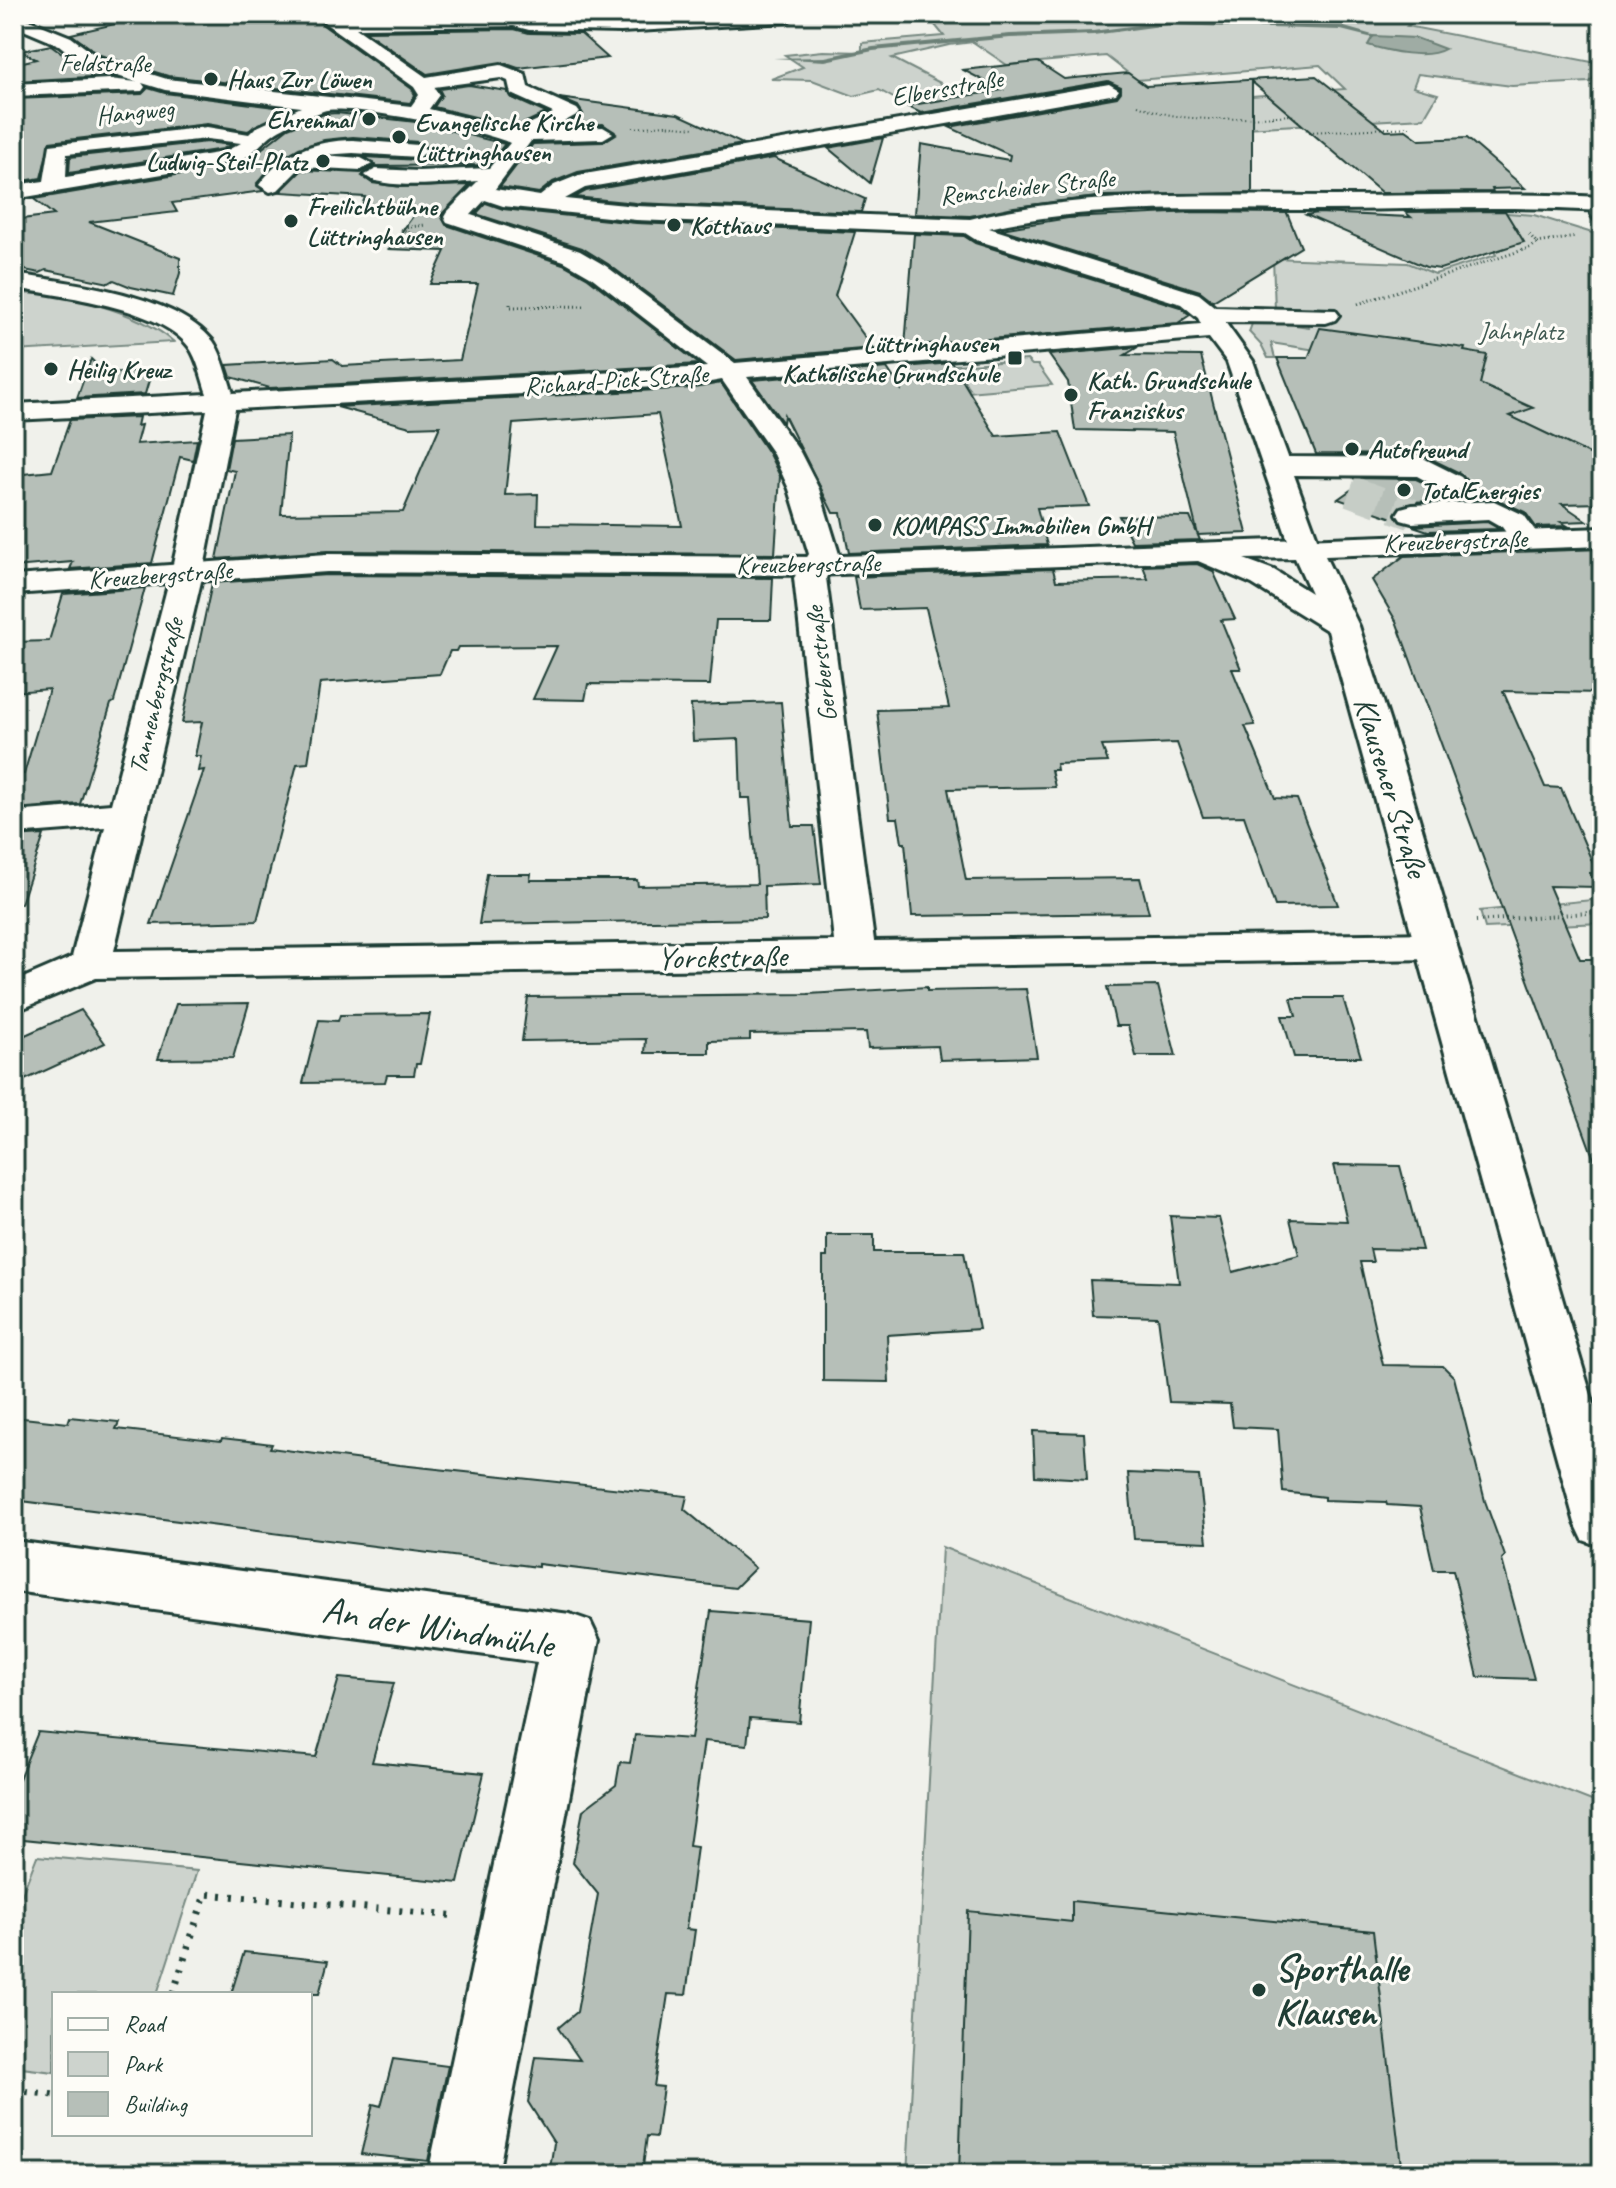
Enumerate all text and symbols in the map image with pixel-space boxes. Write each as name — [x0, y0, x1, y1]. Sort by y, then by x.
street label: Feldstraße — [59, 46, 153, 80]
street label: Elbersstraße — [889, 62, 1008, 114]
place label: Haus Zur Löwen — [227, 63, 373, 96]
marker: Haus Zur Löwen — [202, 70, 220, 88]
street label: Hangweg — [94, 91, 177, 132]
place label: Ehrenmal — [267, 103, 357, 136]
place label: Evangelische Kirche Lüttringhausen — [415, 106, 596, 169]
marker: Ehrenmal — [360, 110, 378, 128]
marker: Evangelische Kirche Lüttringhausen — [390, 128, 408, 146]
place label: Ludwig-Steil-Platz — [146, 145, 309, 178]
marker: Ludwig-Steil-Platz — [314, 152, 332, 170]
street label: Remscheider Straße — [938, 161, 1118, 213]
place label: Freilichtbühne Lüttringhausen — [307, 190, 444, 253]
place label: Kotthaus — [690, 209, 773, 242]
marker: Freilichtbühne Lüttringhausen — [282, 212, 300, 230]
marker: Kotthaus — [665, 216, 683, 234]
park label: Jahnplatz — [1477, 315, 1565, 348]
place label: Lüttringhausen Katholische Grundschule — [782, 327, 1001, 390]
marker: Lüttringhausen Katholische Grundschule — [1006, 349, 1024, 367]
place label: Heilig Kreuz — [67, 353, 173, 386]
street label: Richard-Pick-Straße — [523, 357, 711, 403]
marker: Heilig Kreuz — [42, 360, 60, 378]
place label: Kath. Grundschule Franziskus — [1087, 364, 1253, 427]
marker: Kath. Grundschule Franziskus — [1062, 386, 1080, 404]
place label: Autofreund — [1368, 433, 1471, 466]
marker: Autofreund — [1343, 440, 1361, 458]
place label: TotalEnergies — [1420, 474, 1542, 507]
marker: TotalEnergies — [1395, 481, 1413, 499]
place label: KOMPASS Immobilien GmbH — [891, 509, 1155, 542]
marker: KOMPASS Immobilien GmbH — [866, 516, 884, 534]
street label: Kreuzbergstraße — [1383, 522, 1530, 560]
street label: Kreuzbergstraße — [736, 546, 883, 582]
street label: Kreuzbergstraße — [87, 553, 235, 596]
street label: Gerberstraße — [797, 602, 844, 724]
street label: Tannenbergstraße — [121, 612, 192, 778]
street label: Klausener Straße — [1344, 692, 1439, 885]
street label: Yorckstraße — [657, 935, 790, 979]
street label: An der Windmühle — [319, 1586, 560, 1669]
place label: Sporthalle Klausen — [1275, 1945, 1411, 2036]
marker: Sporthalle Klausen — [1250, 1981, 1268, 1999]
legend — [52, 1992, 312, 2136]
text: Road — [124, 2009, 168, 2039]
text: Park — [124, 2049, 164, 2079]
text: Building — [124, 2089, 189, 2119]

